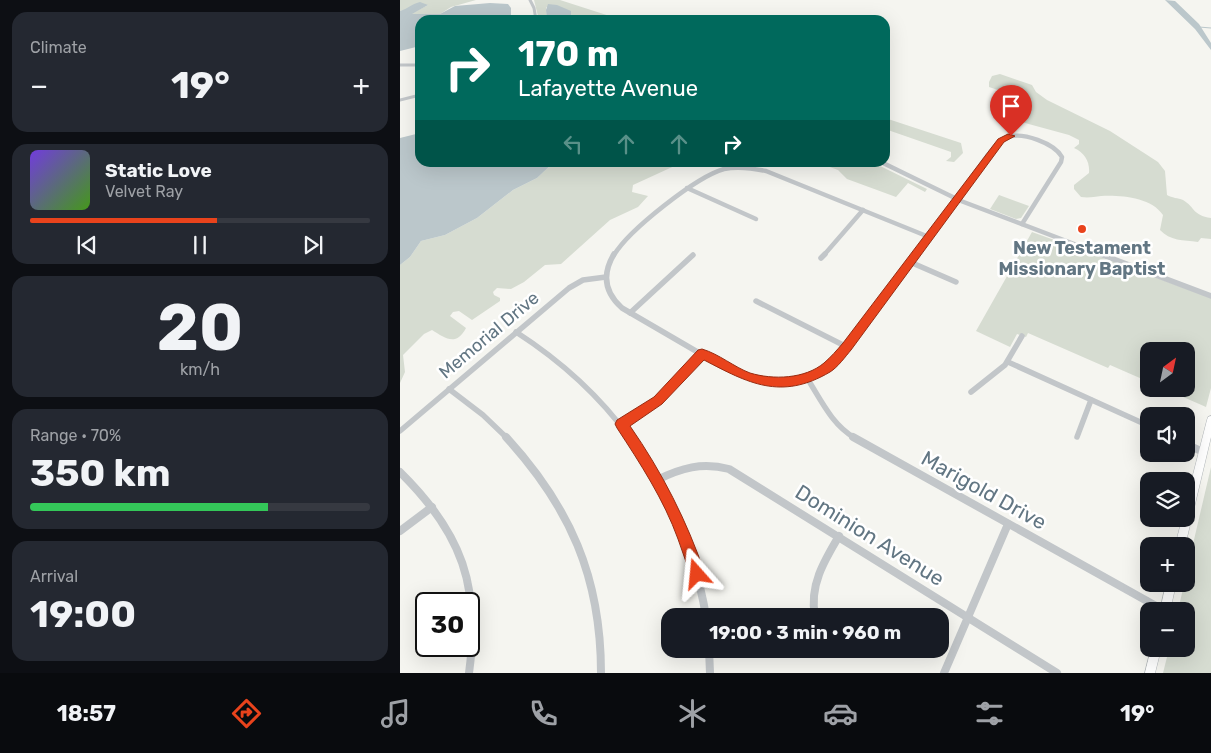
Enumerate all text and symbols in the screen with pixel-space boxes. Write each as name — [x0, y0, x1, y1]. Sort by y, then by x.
text: 170 m — [518, 33, 619, 75]
icon: right — [435, 35, 500, 100]
text: Climate — [30, 38, 87, 57]
text: 19° — [171, 62, 230, 108]
text: − — [30, 69, 48, 102]
text: + — [353, 69, 370, 102]
text: Lafayette Avenue — [518, 75, 698, 102]
pin — [990, 85, 1032, 136]
icon: arrive — [997, 92, 1025, 120]
icon: left — [559, 130, 587, 158]
icon: ahead — [612, 130, 640, 158]
icon: ahead — [665, 130, 693, 158]
icon: right — [718, 130, 746, 158]
text: Static Love — [105, 159, 212, 182]
text: Velvet Ray — [105, 182, 183, 201]
marker: New Testament Missionary Baptist — [1076, 223, 1088, 235]
icon: previous — [73, 231, 101, 259]
icon: pause — [186, 231, 214, 259]
icon: next — [299, 231, 327, 259]
place label: New Testament Missionary Baptist — [998, 237, 1166, 280]
street label: Memorial Drive — [434, 287, 544, 383]
text: 20 — [157, 289, 243, 366]
north arrow — [1140, 342, 1195, 398]
map controls — [1140, 342, 1195, 657]
text: km/h — [180, 360, 220, 379]
button: sound — [1140, 407, 1195, 462]
text: Range · 70% — [30, 426, 121, 445]
street label: Marigold Drive — [917, 445, 1051, 535]
text: 350 km — [30, 450, 171, 496]
button: layers — [1140, 472, 1195, 527]
street label: Dominion Avenue — [791, 479, 949, 591]
button: + — [1140, 537, 1195, 592]
position arrow — [670, 547, 722, 599]
text: Arrival — [30, 567, 78, 586]
text: 19:00 — [30, 591, 136, 637]
speed limit sign: 30 — [415, 592, 480, 657]
button: − — [1140, 602, 1195, 657]
text: 19:00 · 3 min · 960 m — [709, 621, 901, 644]
icon: directions — [229, 696, 264, 731]
icon: music — [378, 696, 413, 731]
icon: phone — [526, 696, 561, 731]
icon: climate — [675, 696, 710, 731]
icon: car — [823, 696, 858, 731]
icon: filters — [972, 696, 1007, 731]
text: 18:57 — [57, 700, 116, 727]
text: 19° — [1120, 700, 1154, 727]

